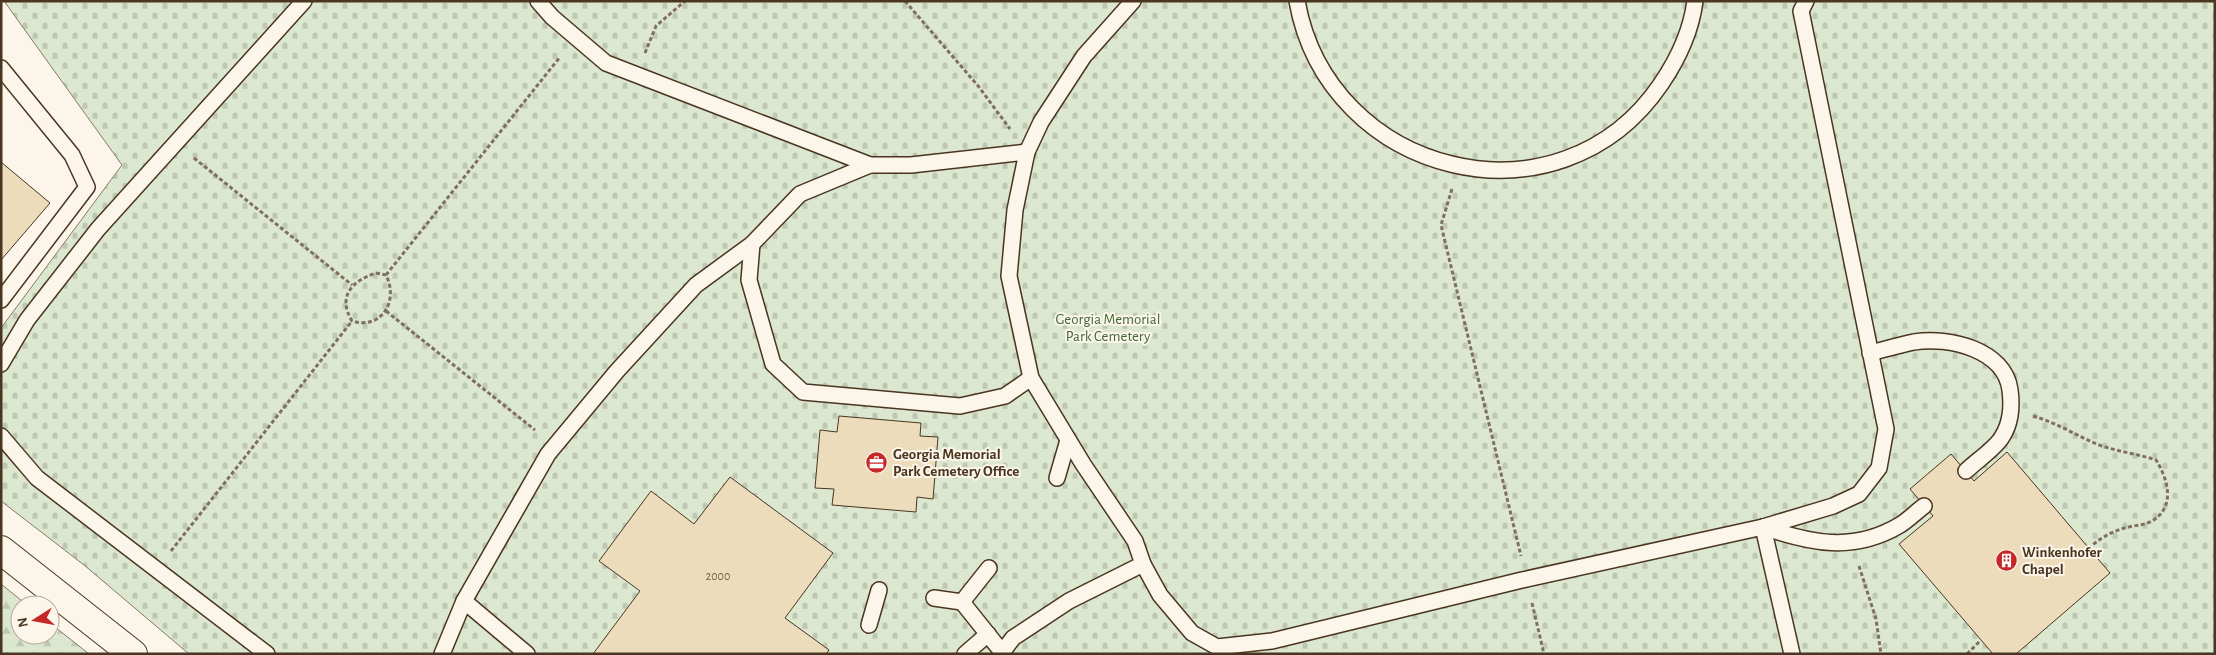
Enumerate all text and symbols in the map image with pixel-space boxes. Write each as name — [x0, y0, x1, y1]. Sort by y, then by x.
park label: Georgia Memorial Park Cemetery — [1056, 312, 1160, 344]
place label: Georgia Memorial Park Cemetery Office — [893, 447, 1019, 479]
office icon: Georgia Memorial Park Cemetery Office — [865, 451, 889, 475]
place label: Winkenhofer Chapel — [2022, 545, 2103, 577]
building icon: Winkenhofer Chapel — [1994, 549, 2018, 573]
house number: 2000 — [706, 570, 730, 582]
north arrow — [10, 595, 60, 645]
text: N — [15, 616, 31, 628]

